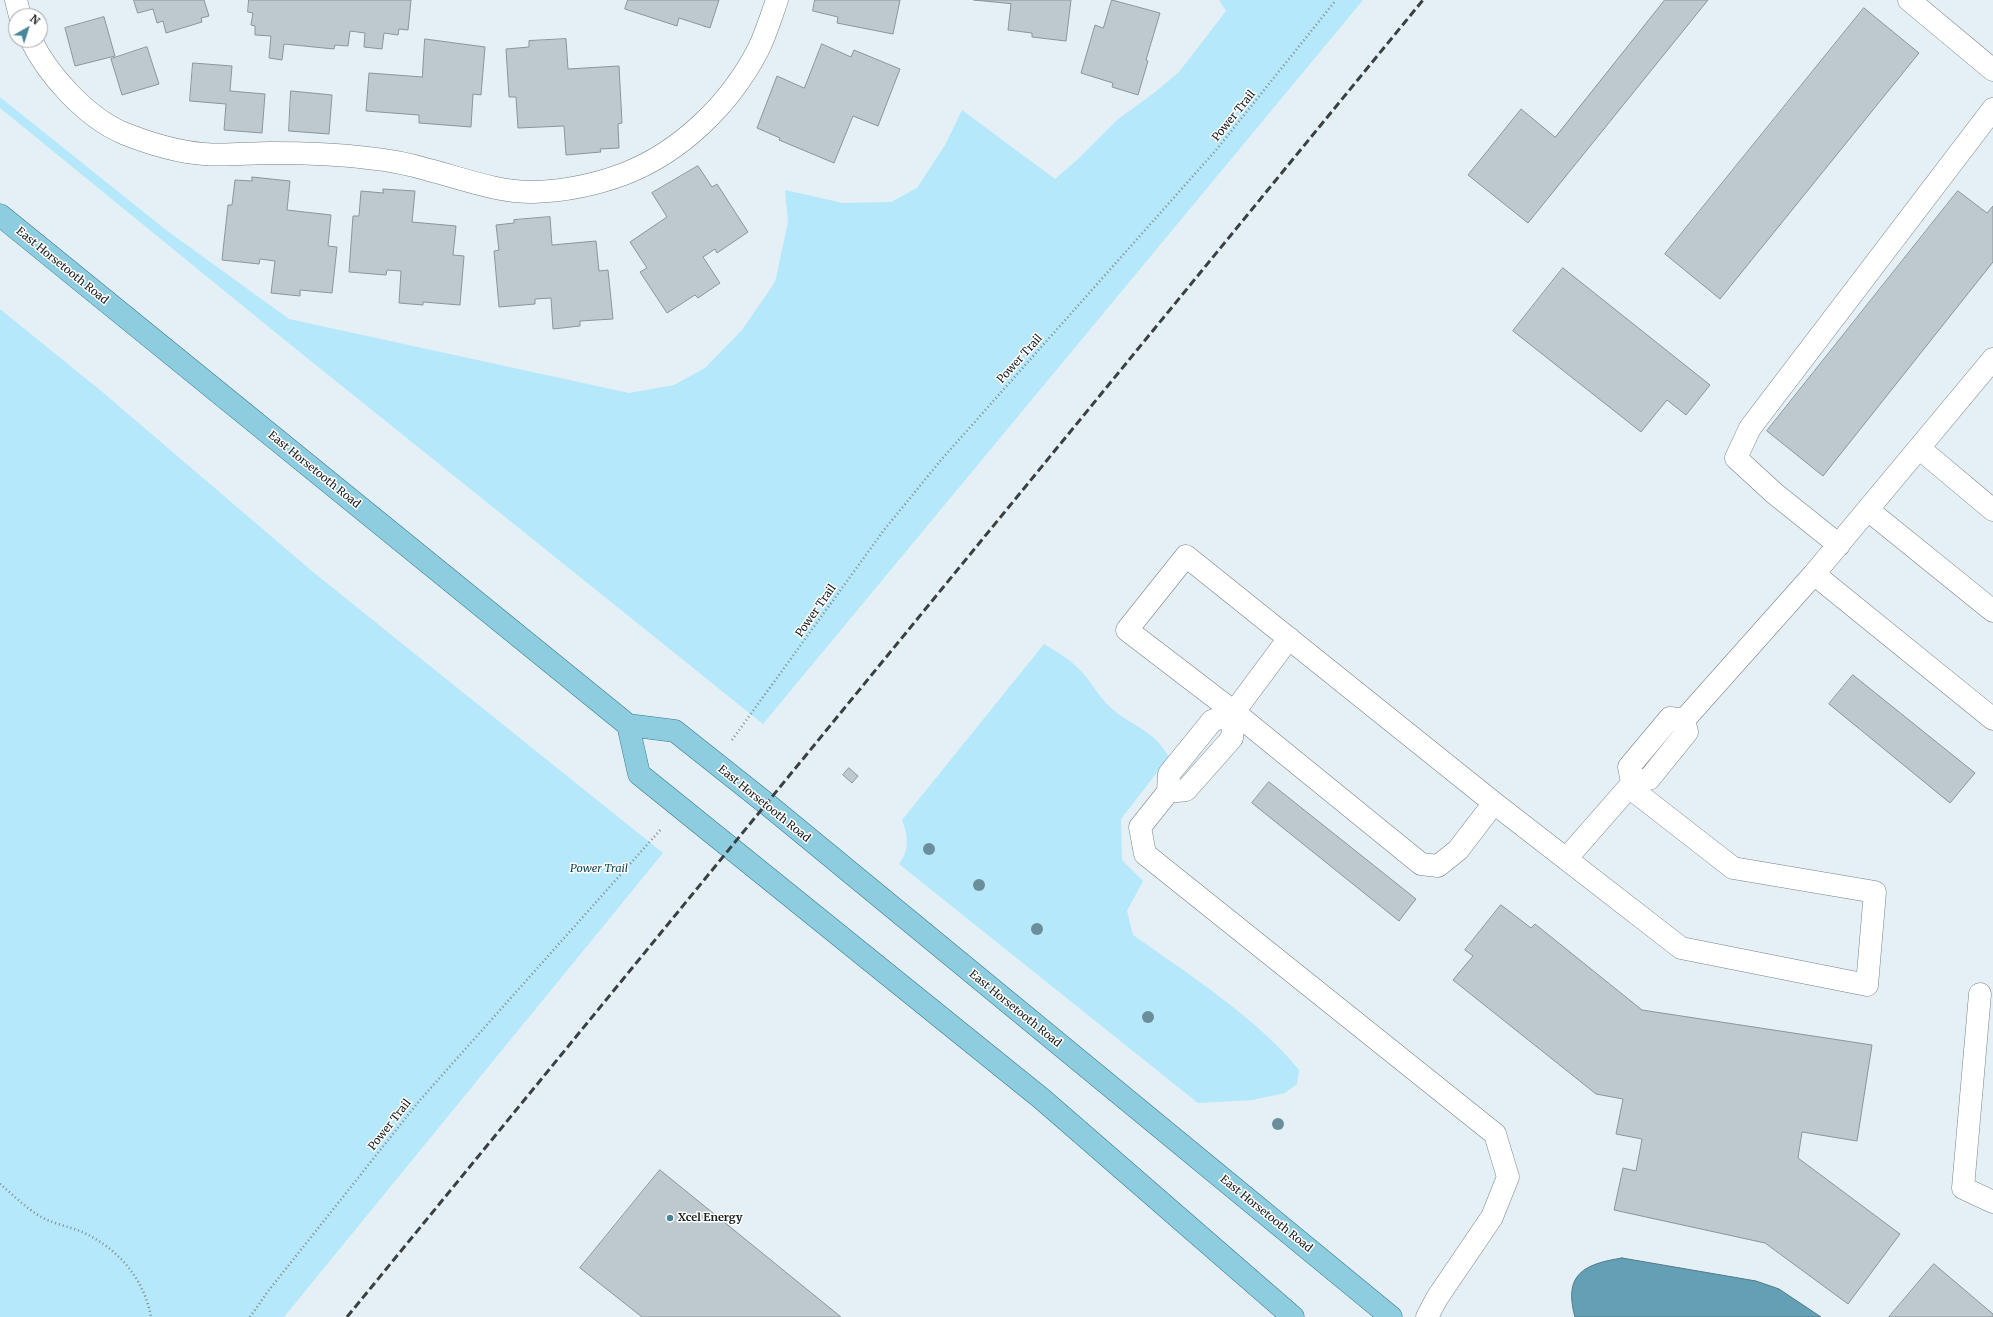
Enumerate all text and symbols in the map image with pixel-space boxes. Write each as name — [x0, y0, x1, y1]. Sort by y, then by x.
north arrow — [8, 8, 48, 48]
text: N — [27, 11, 43, 28]
street label: Power Trail — [1210, 88, 1258, 144]
street label: East Horsetooth Road — [13, 225, 111, 307]
street label: Power Trail — [995, 332, 1045, 386]
street label: East Horsetooth Road — [265, 429, 363, 511]
street label: Power Trail — [793, 582, 839, 640]
street label: East Horsetooth Road — [715, 763, 813, 845]
park label: Power Trail — [570, 862, 628, 876]
street label: East Horsetooth Road — [966, 968, 1064, 1050]
street label: Power Trail — [366, 1097, 414, 1153]
street label: East Horsetooth Road — [1217, 1173, 1315, 1255]
place label: Xcel Energy — [678, 1211, 742, 1225]
marker: Xcel Energy — [665, 1213, 675, 1223]

